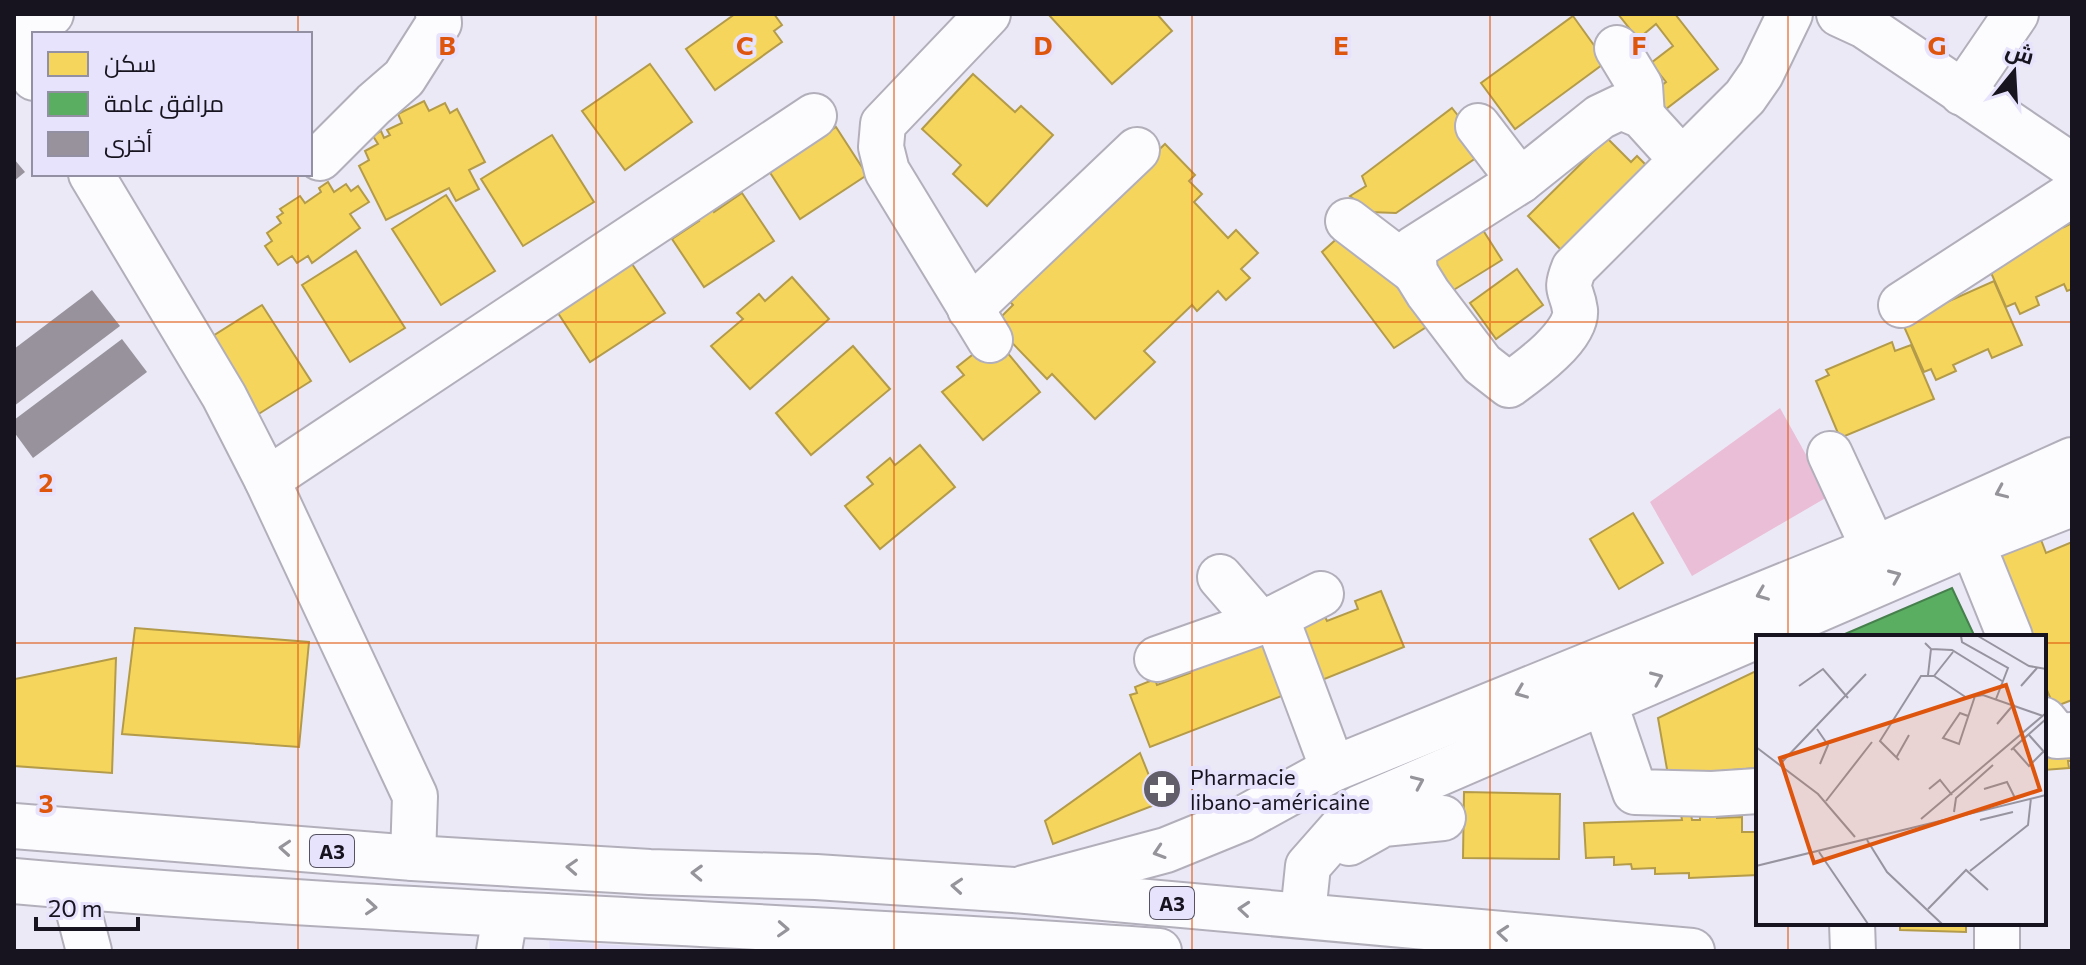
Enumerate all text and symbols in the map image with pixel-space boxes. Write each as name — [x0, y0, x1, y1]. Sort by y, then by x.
text: B — [438, 29, 456, 60]
text: C — [736, 29, 754, 60]
text: D — [1033, 29, 1053, 60]
text: E — [1333, 29, 1349, 60]
text: F — [1631, 29, 1647, 60]
text: G — [1928, 29, 1946, 60]
legend — [32, 32, 312, 176]
north arrow — [1974, 32, 2054, 112]
text: ش — [2002, 35, 2038, 71]
text: سكن — [104, 48, 156, 78]
text: مرافق عامة — [104, 88, 224, 119]
text: أخرى — [104, 128, 152, 158]
text: 2 — [39, 466, 53, 497]
one-way arrow — [1995, 482, 2009, 498]
one-way arrow — [1887, 569, 1902, 585]
one-way arrow — [1756, 585, 1770, 601]
inset map — [1756, 635, 2046, 925]
one-way arrow — [1648, 672, 1663, 688]
one-way arrow — [1515, 683, 1529, 699]
place label: Pharmacie libano-américaine — [1190, 763, 1370, 815]
pharmacy icon: Pharmacie libano-américaine — [1141, 768, 1183, 810]
one-way arrow — [1410, 776, 1425, 792]
text: 3 — [38, 787, 54, 818]
road number: A3 — [310, 835, 354, 867]
one-way arrow — [278, 840, 291, 857]
one-way arrow — [1153, 843, 1167, 859]
one-way arrow — [565, 859, 578, 876]
one-way arrow — [690, 865, 703, 882]
one-way arrow — [950, 878, 963, 895]
scale bar — [36, 881, 138, 931]
road number: A3 — [1150, 887, 1194, 919]
text: 20 m — [48, 893, 102, 922]
one-way arrow — [365, 898, 378, 915]
one-way arrow — [1237, 901, 1250, 918]
one-way arrow — [777, 921, 790, 938]
one-way arrow — [1496, 925, 1509, 942]

